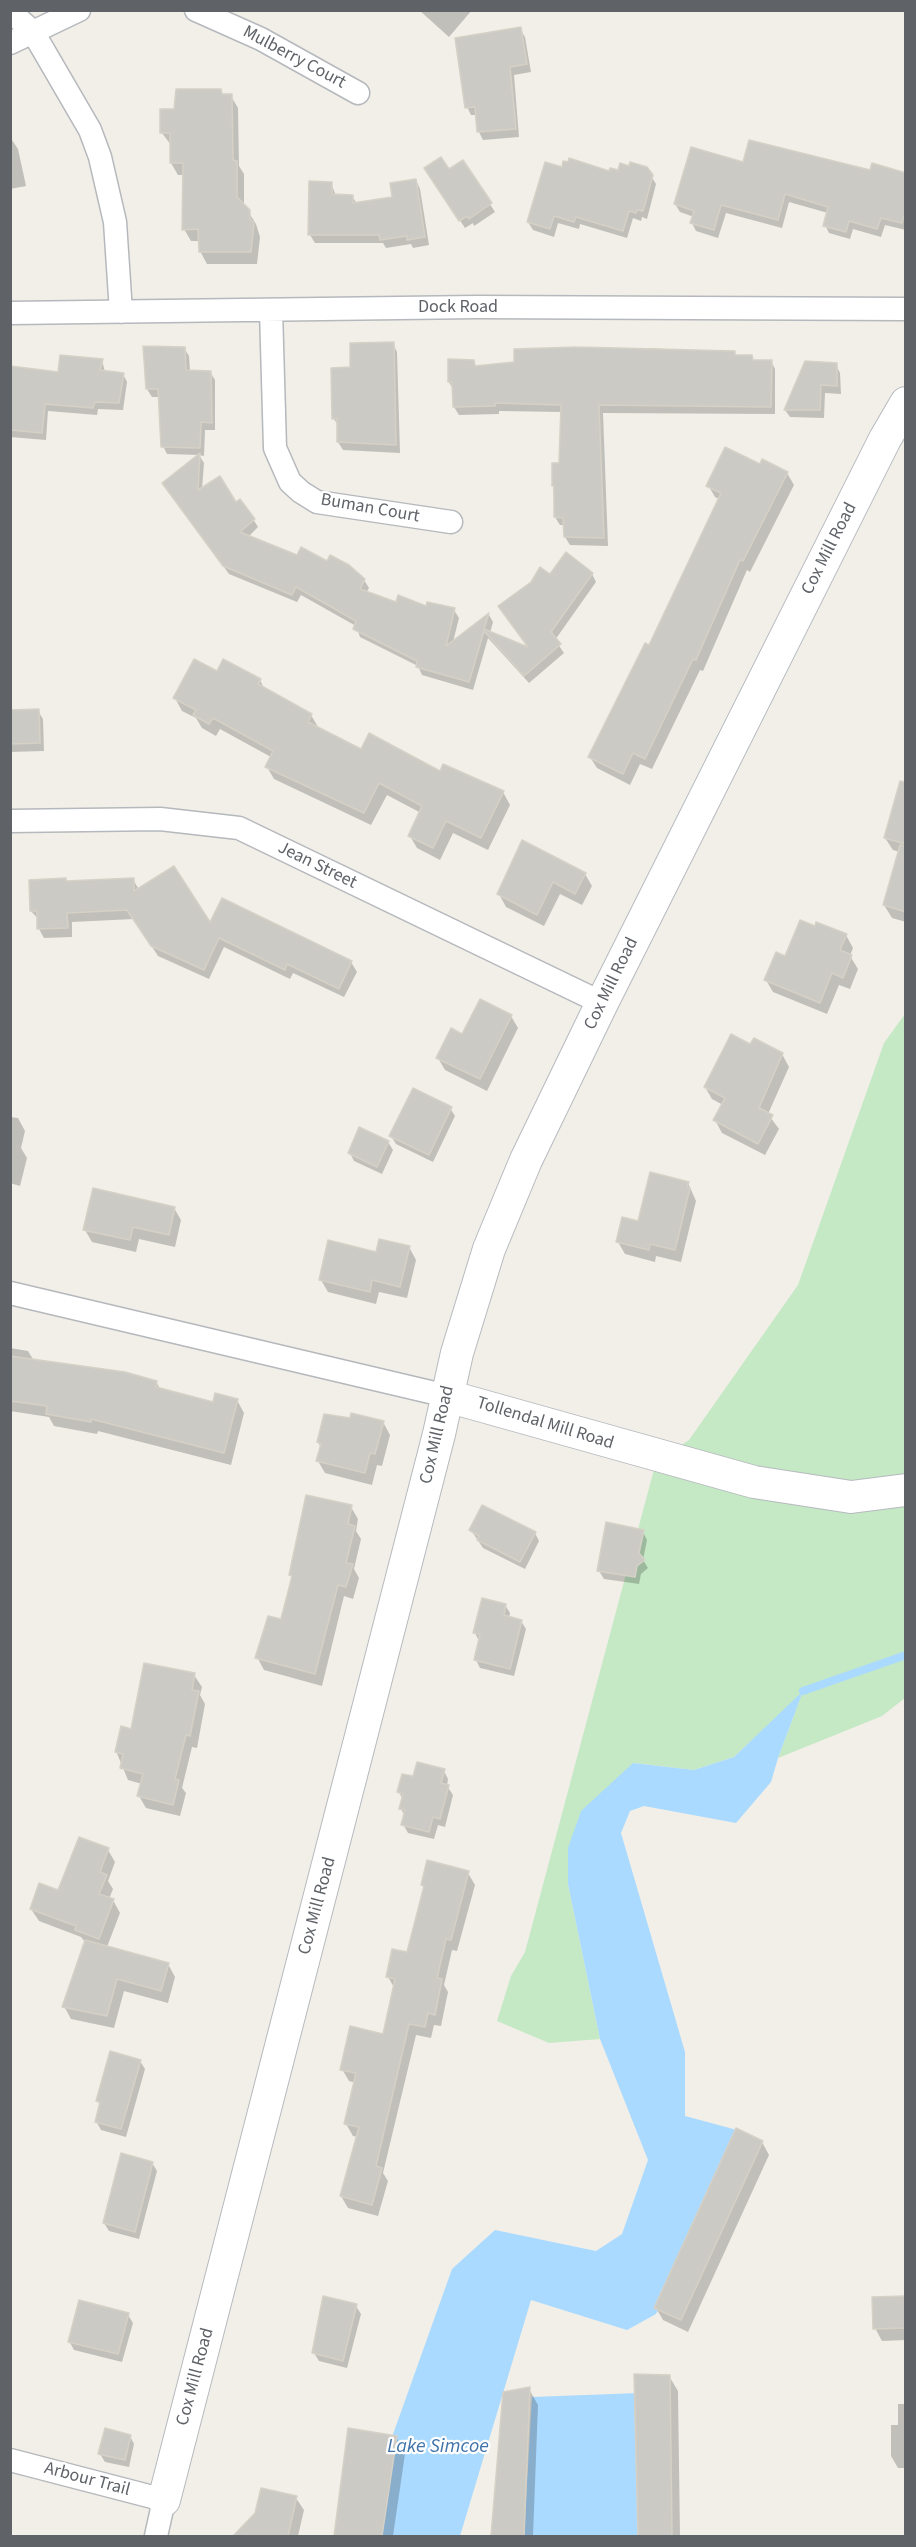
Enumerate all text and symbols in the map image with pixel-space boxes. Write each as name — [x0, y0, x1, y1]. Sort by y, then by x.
street label: Mulberry Court — [239, 22, 349, 94]
street label: Dock Road — [418, 297, 498, 319]
street label: Buman Court — [319, 490, 421, 528]
street label: Cox Mill Road — [798, 499, 862, 599]
street label: Jean Street — [274, 838, 360, 894]
street label: Cox Mill Road — [580, 934, 644, 1034]
street label: Cox Mill Road — [416, 1384, 460, 1486]
street label: Tollendal Mill Road — [474, 1393, 616, 1455]
street label: Cox Mill Road — [295, 1855, 341, 1957]
street label: Cox Mill Road — [173, 2326, 219, 2428]
water label: Lake Simcoe — [387, 2436, 489, 2460]
street label: Arbour Trail — [42, 2458, 132, 2502]

